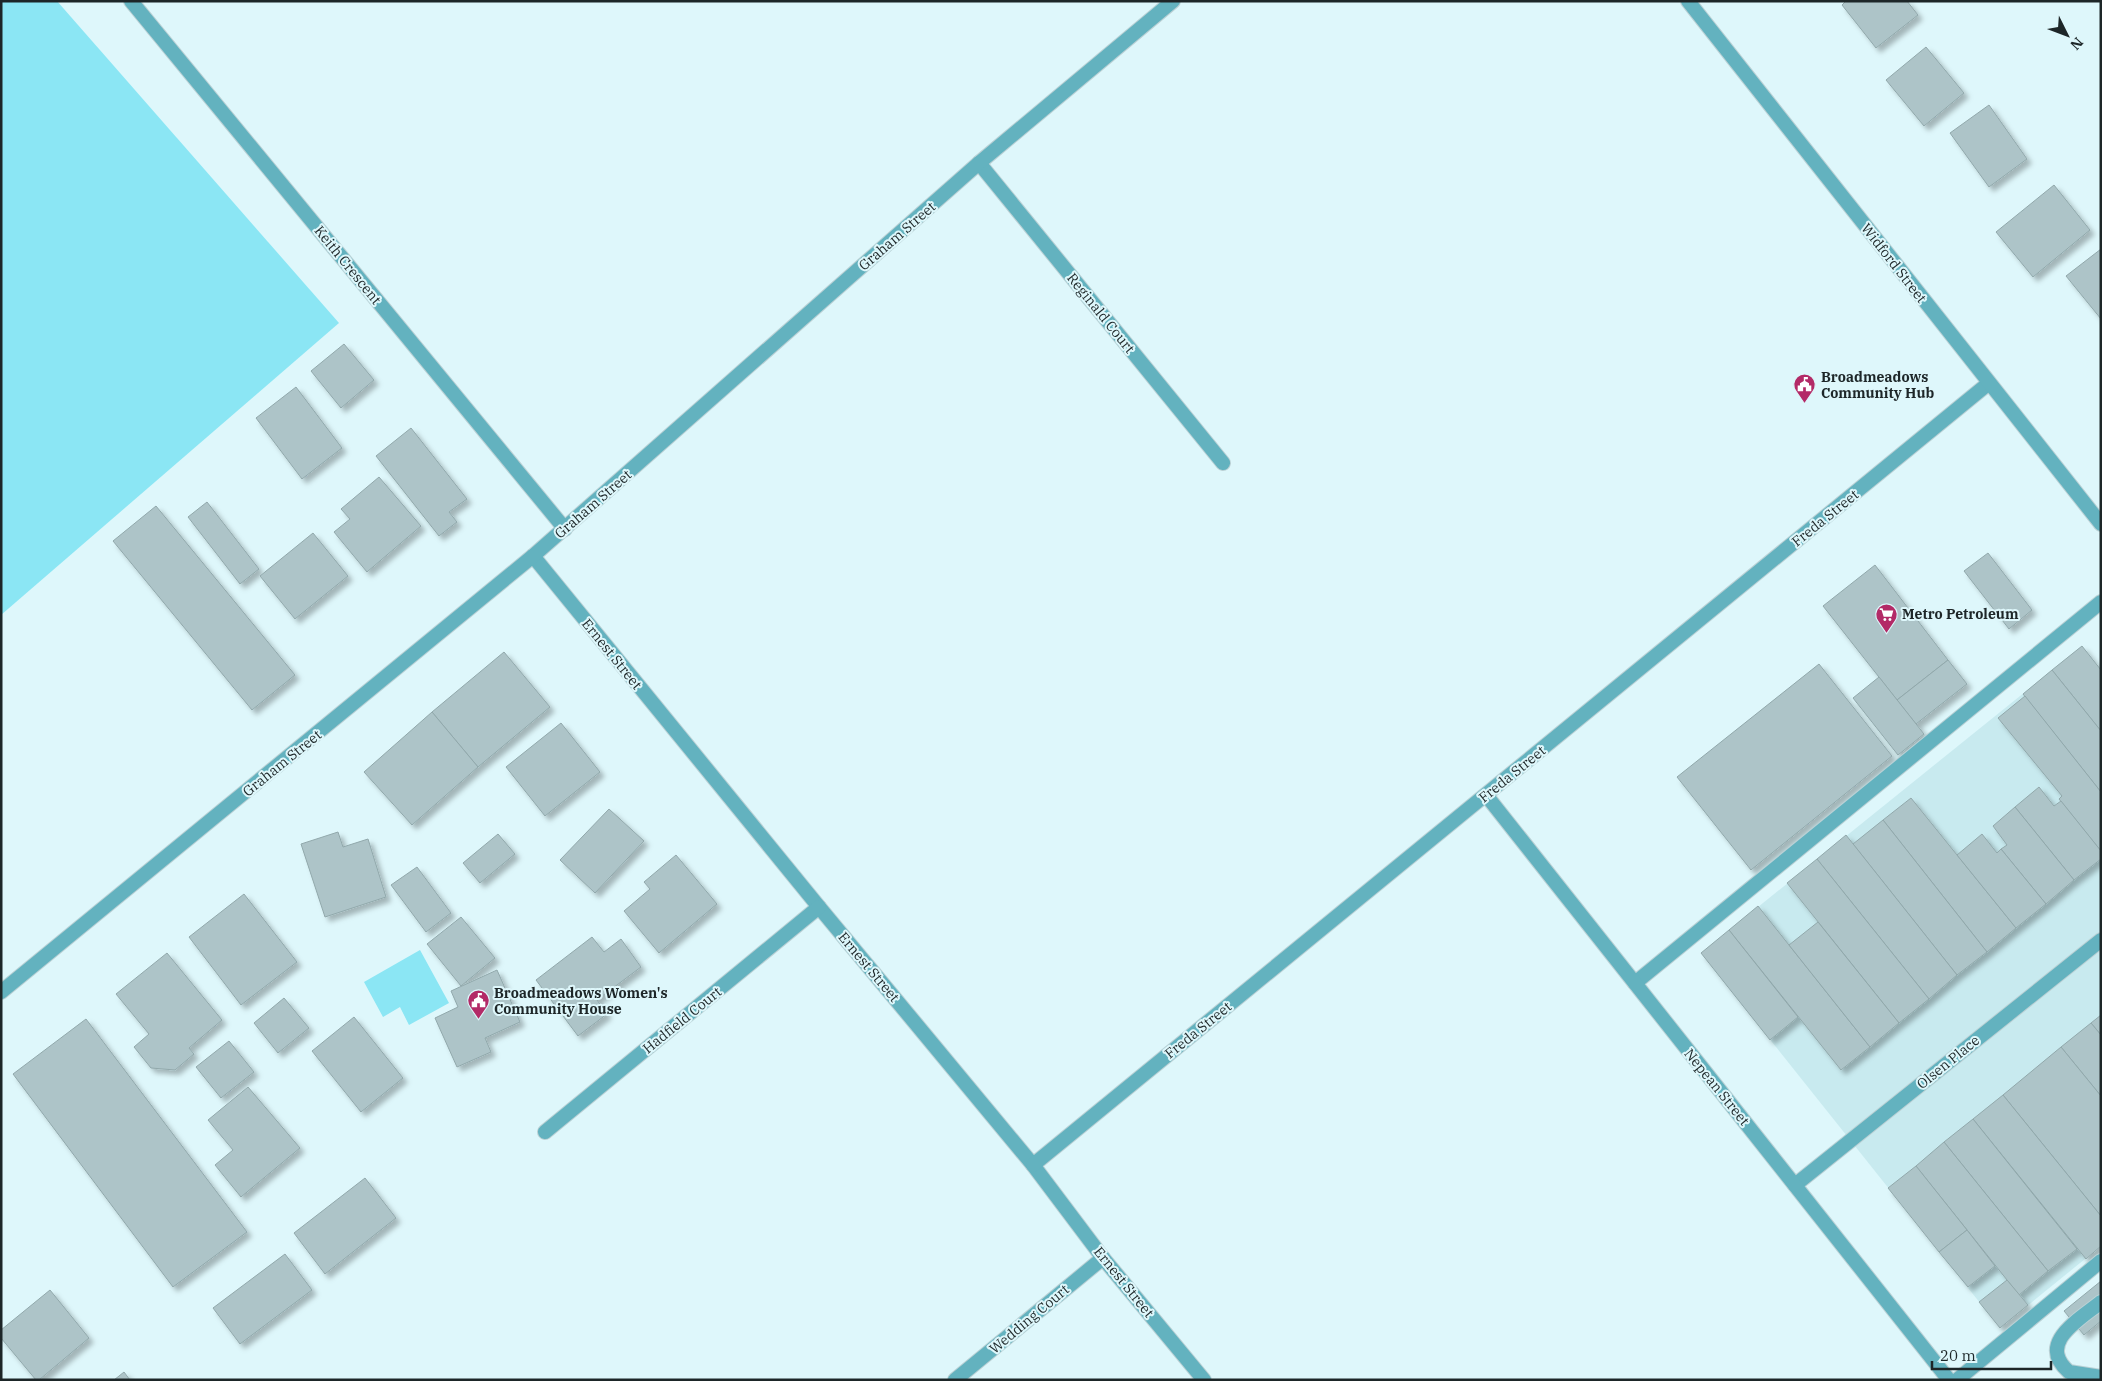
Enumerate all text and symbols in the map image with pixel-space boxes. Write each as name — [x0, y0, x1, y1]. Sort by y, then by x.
north arrow — [2042, 10, 2092, 60]
text: N — [2066, 34, 2087, 54]
street label: Graham Street — [855, 198, 939, 274]
street label: Widford Street — [1857, 220, 1931, 306]
street label: Keith Crescent — [311, 222, 385, 308]
street label: Reginald Court — [1063, 269, 1139, 357]
place label: Broadmeadows Community Hub — [1821, 368, 1934, 402]
public building icon: Broadmeadows Community Hub — [1793, 373, 1817, 404]
street label: Graham Street — [551, 466, 635, 542]
street label: Freda Street — [1788, 485, 1862, 550]
supermarket icon: Metro Petroleum — [1874, 602, 1898, 633]
place label: Metro Petroleum — [1902, 605, 2019, 623]
street label: Ernest Street — [578, 615, 646, 693]
street label: Graham Street — [239, 726, 325, 800]
street label: Freda Street — [1475, 741, 1549, 806]
street label: Ernest Street — [835, 928, 904, 1006]
street label: Hadfield Court — [639, 983, 725, 1057]
place label: Broadmeadows Women's Community House — [494, 984, 668, 1018]
public building icon: Broadmeadows Women's Community House — [466, 989, 490, 1020]
street label: Freda Street — [1161, 997, 1235, 1062]
street label: Olsen Place — [1913, 1031, 1983, 1093]
street label: Nepean Street — [1680, 1045, 1754, 1129]
street label: Ernest Street — [1090, 1243, 1158, 1321]
street label: Wedding Court — [985, 1280, 1073, 1358]
scale bar — [1932, 1338, 2051, 1370]
text: 20 m — [1940, 1346, 1976, 1365]

